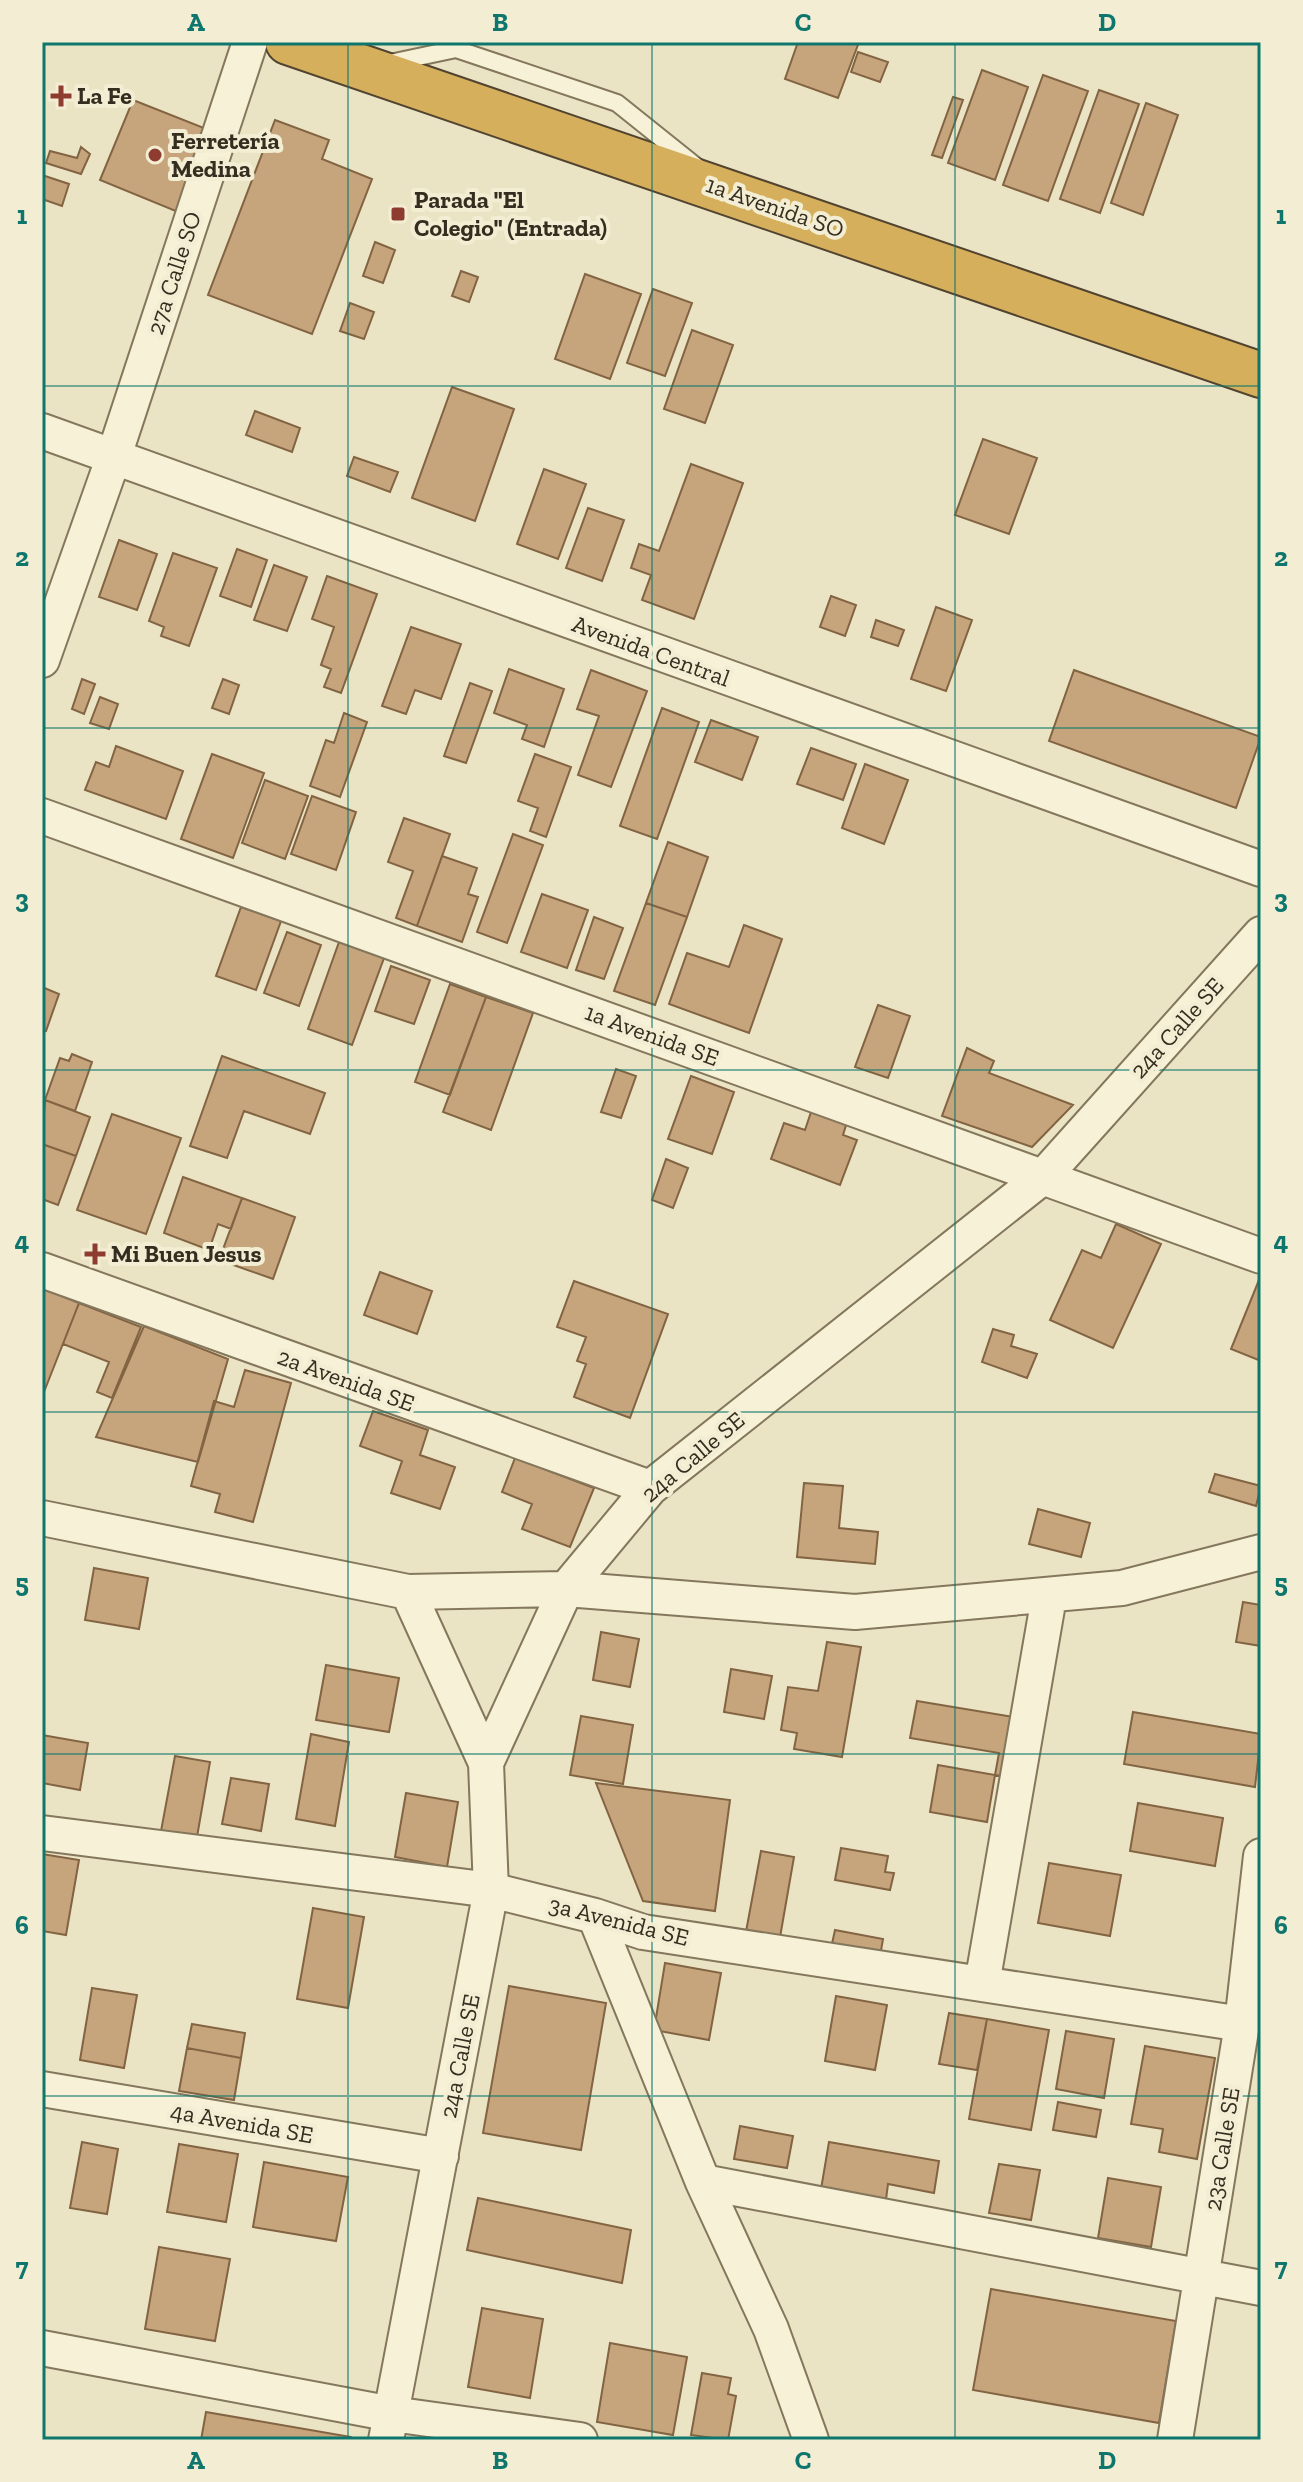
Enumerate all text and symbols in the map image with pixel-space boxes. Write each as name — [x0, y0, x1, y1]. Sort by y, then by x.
text: A — [187, 6, 205, 38]
text: B — [492, 6, 508, 38]
text: C — [795, 6, 811, 38]
text: D — [1098, 6, 1116, 38]
place label: La Fe — [77, 81, 132, 110]
marker: La Fe — [52, 87, 70, 105]
place label: Ferretería Medina — [171, 126, 280, 183]
marker: Ferretería Medina — [146, 146, 164, 164]
street label: 1a Avenida SO — [702, 169, 848, 244]
place label: Parada "El Colegio" (Entrada) — [414, 185, 607, 242]
text: 1 — [17, 199, 28, 231]
text: 1 — [1276, 199, 1287, 231]
marker: Parada "El Colegio" (Entrada) — [389, 205, 407, 223]
street label: 27a Calle SO — [140, 208, 207, 338]
text: 2 — [15, 541, 29, 573]
text: 2 — [1274, 541, 1288, 573]
street label: Avenida Central — [568, 609, 734, 692]
text: 3 — [15, 883, 29, 915]
text: 3 — [1274, 883, 1288, 915]
street label: 24a Calle SE — [1124, 971, 1230, 1084]
street label: 1a Avenida SE — [581, 997, 723, 1072]
text: 4 — [15, 1225, 30, 1257]
text: 4 — [1274, 1225, 1289, 1257]
place label: Mi Buen Jesus — [111, 1239, 262, 1268]
marker: Mi Buen Jesus — [86, 1245, 104, 1263]
street label: 2a Avenida SE — [274, 1341, 419, 1418]
street label: 24a Calle SE — [635, 1405, 750, 1508]
text: 5 — [15, 1567, 29, 1599]
text: 5 — [1274, 1567, 1288, 1599]
street label: 3a Avenida SE — [546, 1889, 692, 1952]
text: 6 — [15, 1909, 29, 1941]
text: 6 — [1274, 1909, 1288, 1941]
street label: 24a Calle SE — [433, 1991, 486, 2120]
street label: 23a Calle SE — [1197, 2085, 1246, 2213]
street label: 4a Avenida SE — [168, 2096, 316, 2149]
text: 7 — [16, 2251, 29, 2283]
text: 7 — [1275, 2251, 1288, 2283]
text: A — [187, 2444, 205, 2476]
text: B — [492, 2444, 508, 2476]
text: C — [795, 2444, 811, 2476]
text: D — [1098, 2444, 1116, 2476]

